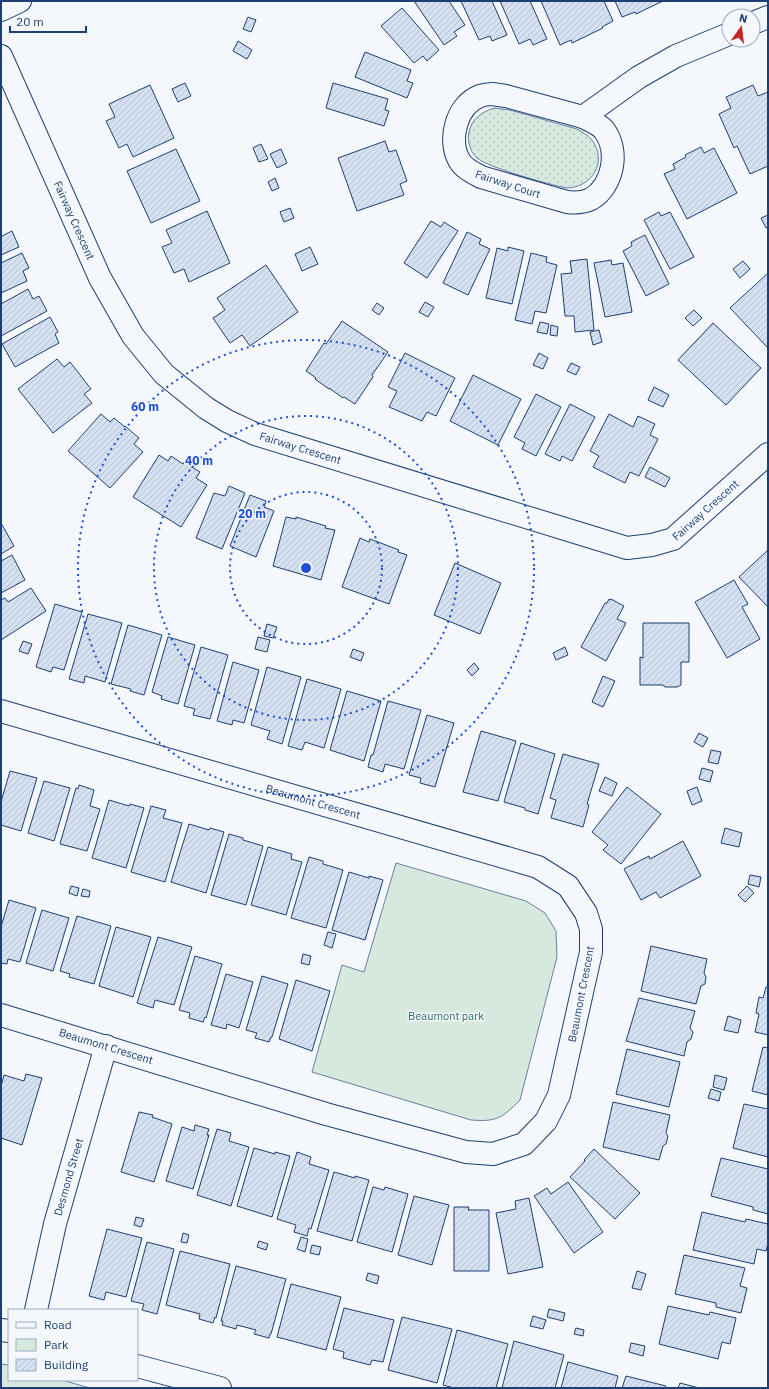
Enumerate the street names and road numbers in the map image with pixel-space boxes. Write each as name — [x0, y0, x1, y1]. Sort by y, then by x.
street label: Fairway Court — [474, 167, 543, 201]
street label: Fairway Crescent — [51, 179, 98, 262]
street label: Fairway Crescent — [258, 429, 343, 467]
street label: Fairway Crescent — [669, 477, 742, 543]
street label: Beaumont Crescent — [264, 781, 362, 822]
street label: Beaumont Crescent — [565, 945, 597, 1043]
street label: Beaumont Crescent — [57, 1025, 155, 1067]
street label: Desmond Street — [51, 1136, 86, 1217]

